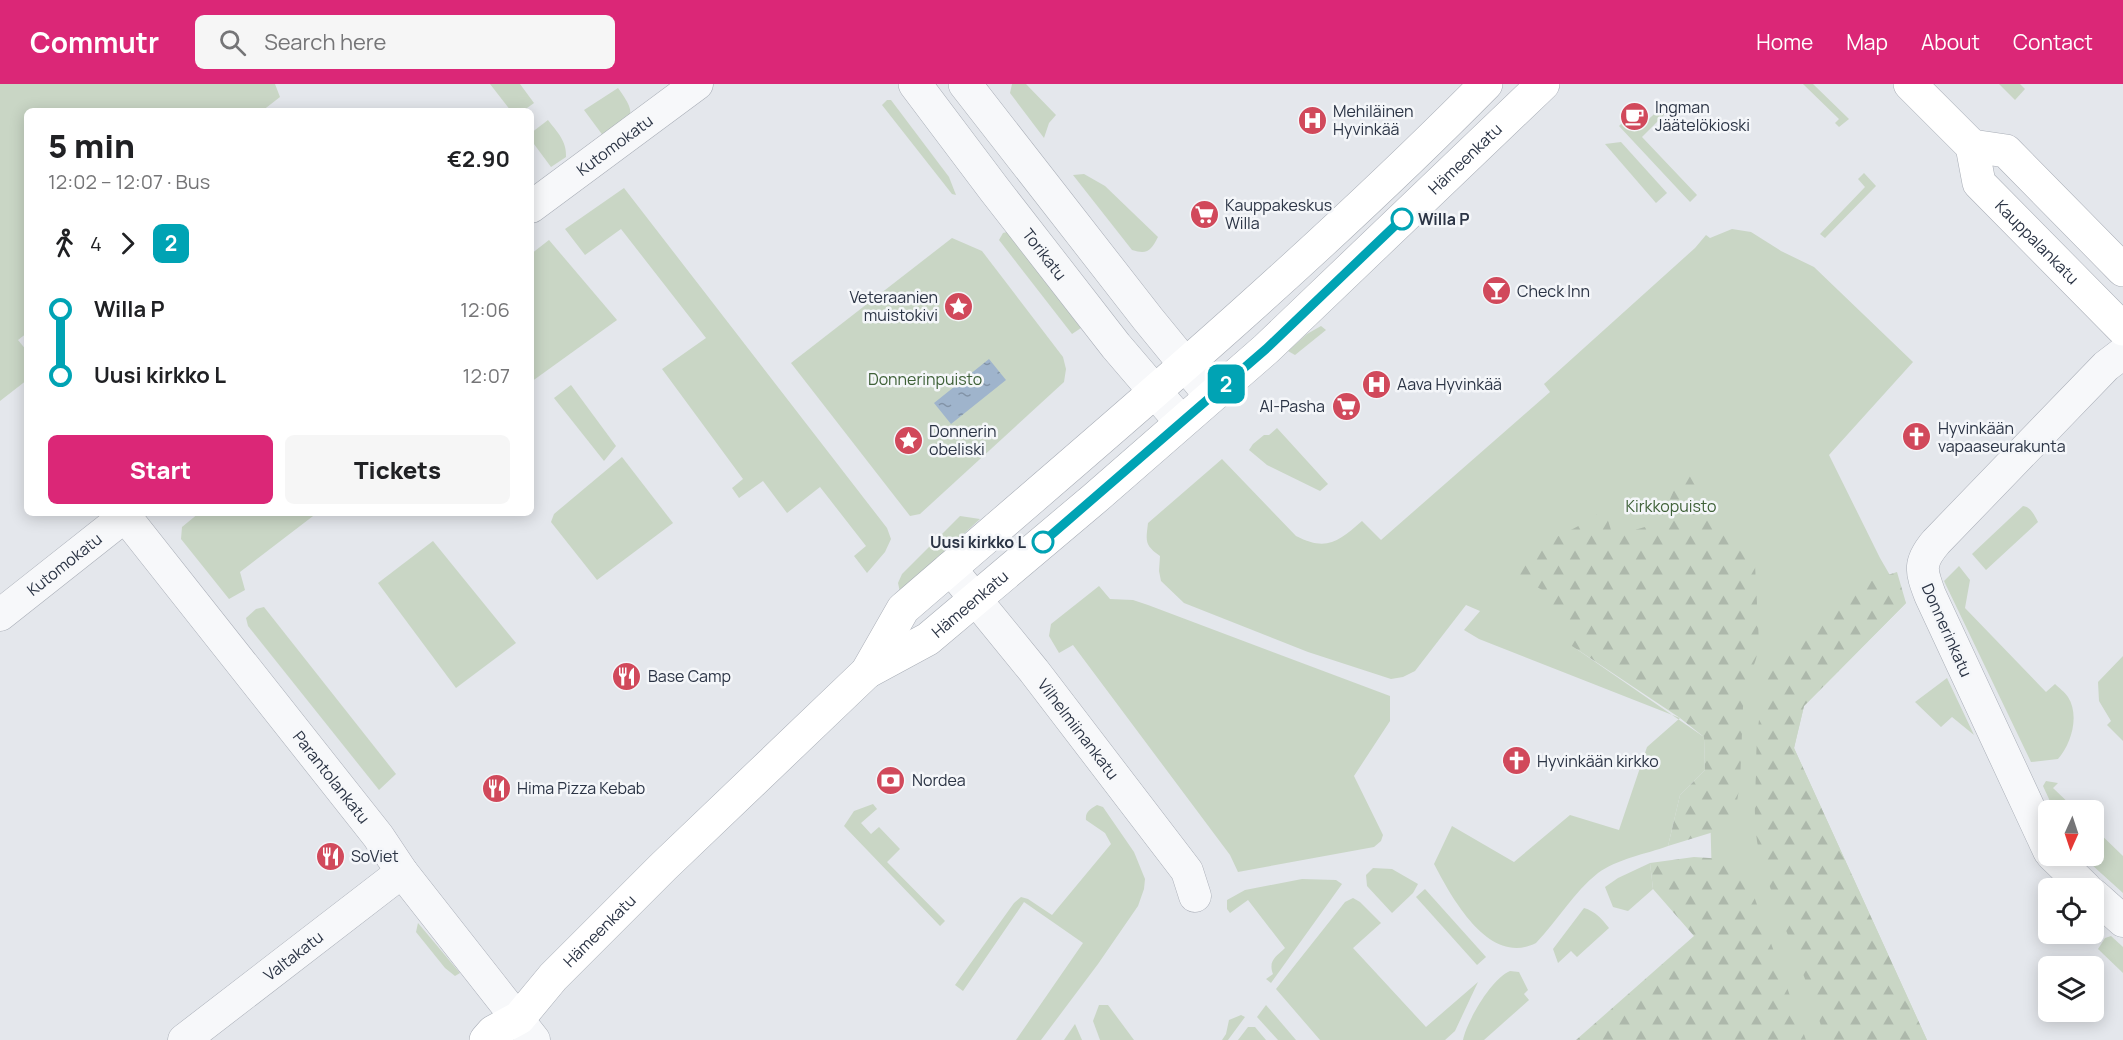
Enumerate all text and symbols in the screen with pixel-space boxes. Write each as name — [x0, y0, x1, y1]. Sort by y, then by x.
search box — [195, 15, 615, 69]
text: Commutr — [30, 23, 159, 61]
icon: search — [216, 26, 249, 59]
text: Search here — [264, 27, 386, 57]
text: Home — [1756, 28, 1813, 56]
text: Map — [1846, 28, 1888, 56]
text: About — [1921, 28, 1980, 56]
text: Contact — [2013, 28, 2093, 56]
place label: Ingman Jäätelökioski — [1655, 96, 1750, 136]
place label: Mehiläinen Hyvinkää — [1333, 100, 1413, 140]
cafe icon: Ingman Jäätelökioski — [1618, 100, 1650, 132]
hospital icon: Mehiläinen Hyvinkää — [1296, 104, 1328, 136]
street label: Kutomokatu — [572, 110, 657, 181]
street label: Hämeenkatu — [1423, 118, 1507, 199]
text: 5 min — [48, 123, 135, 168]
text: €2.90 — [447, 144, 510, 174]
text: 12:02 – 12:07 · Bus — [48, 168, 210, 195]
place label: Kauppakeskus Willa — [1225, 194, 1332, 234]
street label: Kauppalankatu — [1990, 195, 2084, 289]
supermarket icon: Kauppakeskus Willa — [1188, 198, 1220, 230]
marker: Willa P — [1391, 208, 1413, 230]
place label: Willa P — [1418, 208, 1469, 230]
street label: Torikatu — [1018, 224, 1072, 285]
icon: walk — [48, 227, 81, 260]
icon: forward — [111, 227, 144, 260]
text: 2 — [165, 229, 177, 257]
text: 4 — [90, 230, 102, 257]
bar icon: Check Inn — [1480, 275, 1512, 307]
place label: Check Inn — [1517, 280, 1590, 302]
place label: Veteraanien muistokivi — [849, 286, 938, 326]
place icon: Veteraanien muistokivi — [943, 290, 975, 322]
text: Willa P — [94, 294, 165, 324]
text: 12:06 — [460, 296, 510, 323]
text: Uusi kirkko L — [94, 360, 226, 390]
text: 12:07 — [463, 362, 510, 389]
line badge: 2 — [1206, 364, 1246, 404]
park label: Donnerinpuisto — [868, 368, 982, 390]
hospital icon: Aava Hyvinkää — [1360, 368, 1392, 400]
text: 2 — [1220, 370, 1232, 398]
place label: Aava Hyvinkää — [1397, 373, 1502, 395]
supermarket icon: Al-Pasha — [1330, 390, 1362, 422]
place label: Al-Pasha — [1259, 395, 1325, 417]
place label: Hyvinkään vapaaseurakunta — [1938, 417, 2066, 457]
place label: Donnerin obeliski — [929, 420, 997, 460]
church icon: Hyvinkään vapaaseurakunta — [1901, 421, 1933, 453]
place icon: Donnerin obeliski — [892, 424, 924, 456]
button: Start — [48, 435, 273, 504]
button: Tickets — [285, 435, 510, 504]
park label: Kirkkopuisto — [1626, 495, 1716, 517]
street label: Kutomokatu — [22, 528, 106, 601]
place label: Uusi kirkko L — [930, 531, 1026, 553]
marker: Uusi kirkko L — [1032, 531, 1054, 553]
street label: Hämeenkatu — [927, 565, 1013, 643]
street label: Donnerinkatu — [1917, 580, 1977, 680]
restaurant icon: Base Camp — [611, 660, 643, 692]
place label: Base Camp — [648, 665, 731, 687]
street label: Vilhelmiinankatu — [1033, 674, 1124, 784]
street label: Parantolankatu — [288, 726, 375, 828]
church icon: Hyvinkään kirkko — [1500, 745, 1532, 777]
place label: Hyvinkään kirkko — [1537, 750, 1659, 772]
bank icon: Nordea — [875, 764, 907, 796]
place label: Nordea — [912, 769, 966, 791]
restaurant icon: Hima Pizza Kebab — [480, 772, 512, 804]
place label: Hima Pizza Kebab — [517, 777, 645, 799]
north arrow — [2038, 800, 2104, 866]
map controls — [2038, 800, 2104, 1022]
restaurant icon: SoViet — [314, 840, 346, 872]
place label: SoViet — [351, 845, 399, 867]
button: locate — [2038, 878, 2104, 944]
street label: Hämeenkatu — [558, 890, 640, 972]
street label: Valtakatu — [259, 926, 328, 986]
button: layers — [2038, 956, 2104, 1022]

